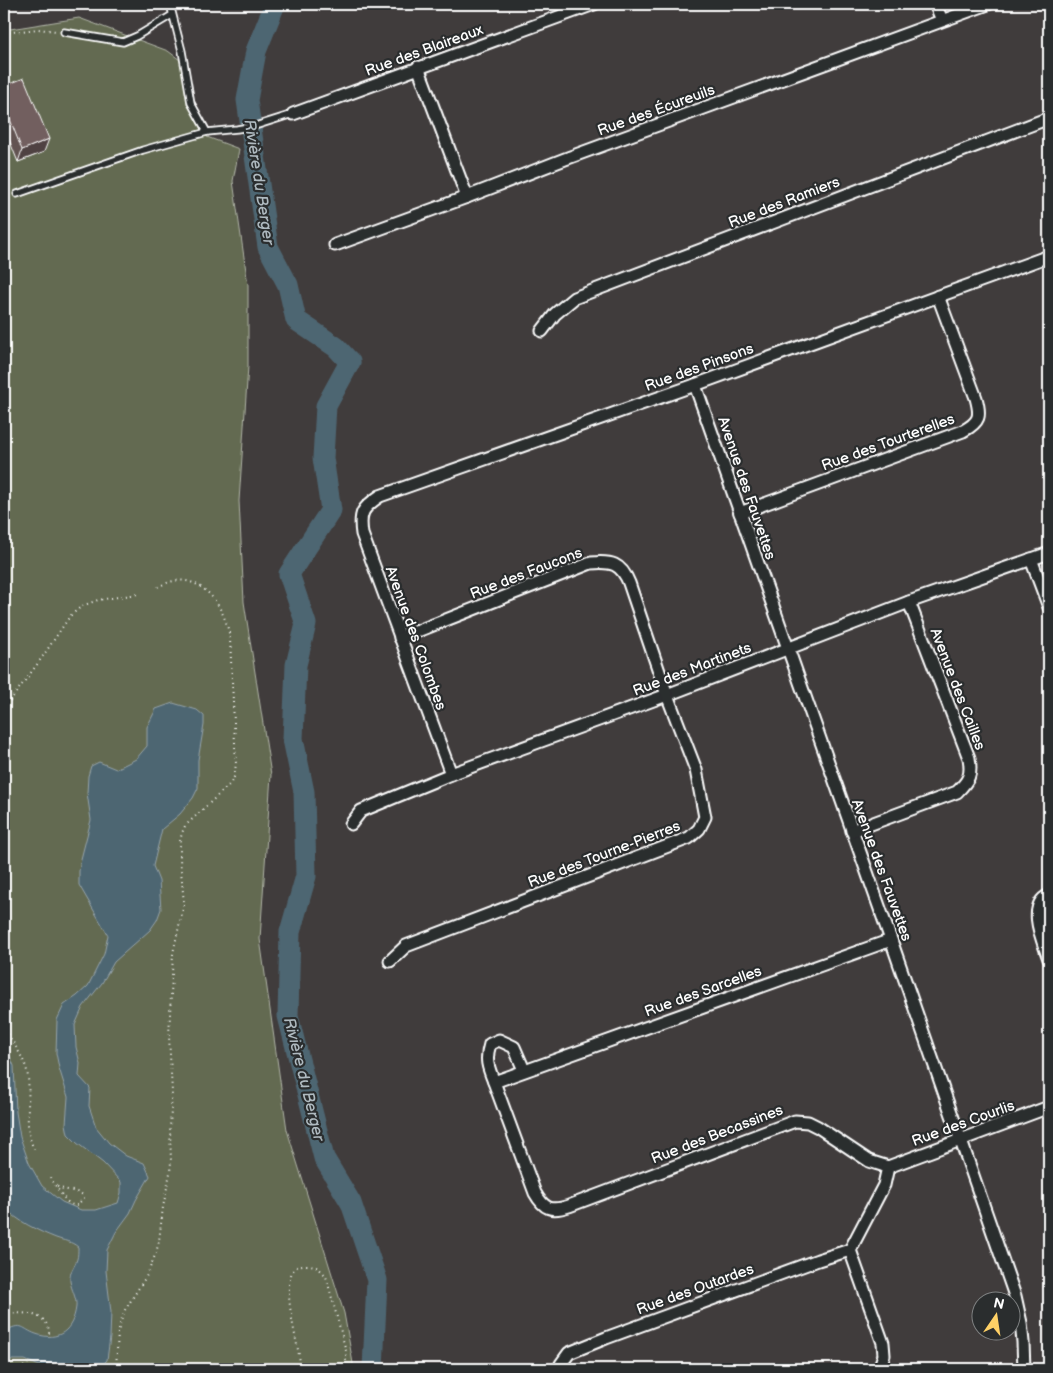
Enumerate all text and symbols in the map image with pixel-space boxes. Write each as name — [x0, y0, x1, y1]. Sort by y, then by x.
street label: Rue des Blaireaux — [363, 20, 486, 81]
street label: Rue des Écureuils — [595, 80, 718, 141]
water label: Rivière du Berger — [239, 118, 278, 247]
street label: Rue des Ramiers — [726, 172, 843, 232]
street label: Rue des Pinsons — [642, 339, 757, 396]
street label: Rue des Tourterelles — [819, 409, 958, 475]
street label: Avenue des Fauvettes — [713, 414, 780, 563]
street label: Rue des Faucons — [467, 543, 586, 604]
street label: Avenue des Colombes — [381, 564, 451, 713]
street label: Avenue des Cailles — [926, 626, 990, 753]
street label: Rue des Martinets — [630, 638, 755, 701]
street label: Avenue des Fauvettes — [847, 797, 916, 944]
street label: Rue des Tourne-Pierres — [525, 816, 684, 892]
street label: Rue des Sarcelles — [642, 961, 765, 1021]
water label: Rivière du Berger — [279, 1016, 328, 1144]
street label: Rue des Courlis — [909, 1096, 1018, 1151]
street label: Rue des Becassines — [649, 1100, 786, 1168]
street label: Rue des Outardes — [634, 1259, 757, 1320]
north arrow — [970, 1290, 1020, 1340]
text: N — [992, 1294, 1006, 1313]

